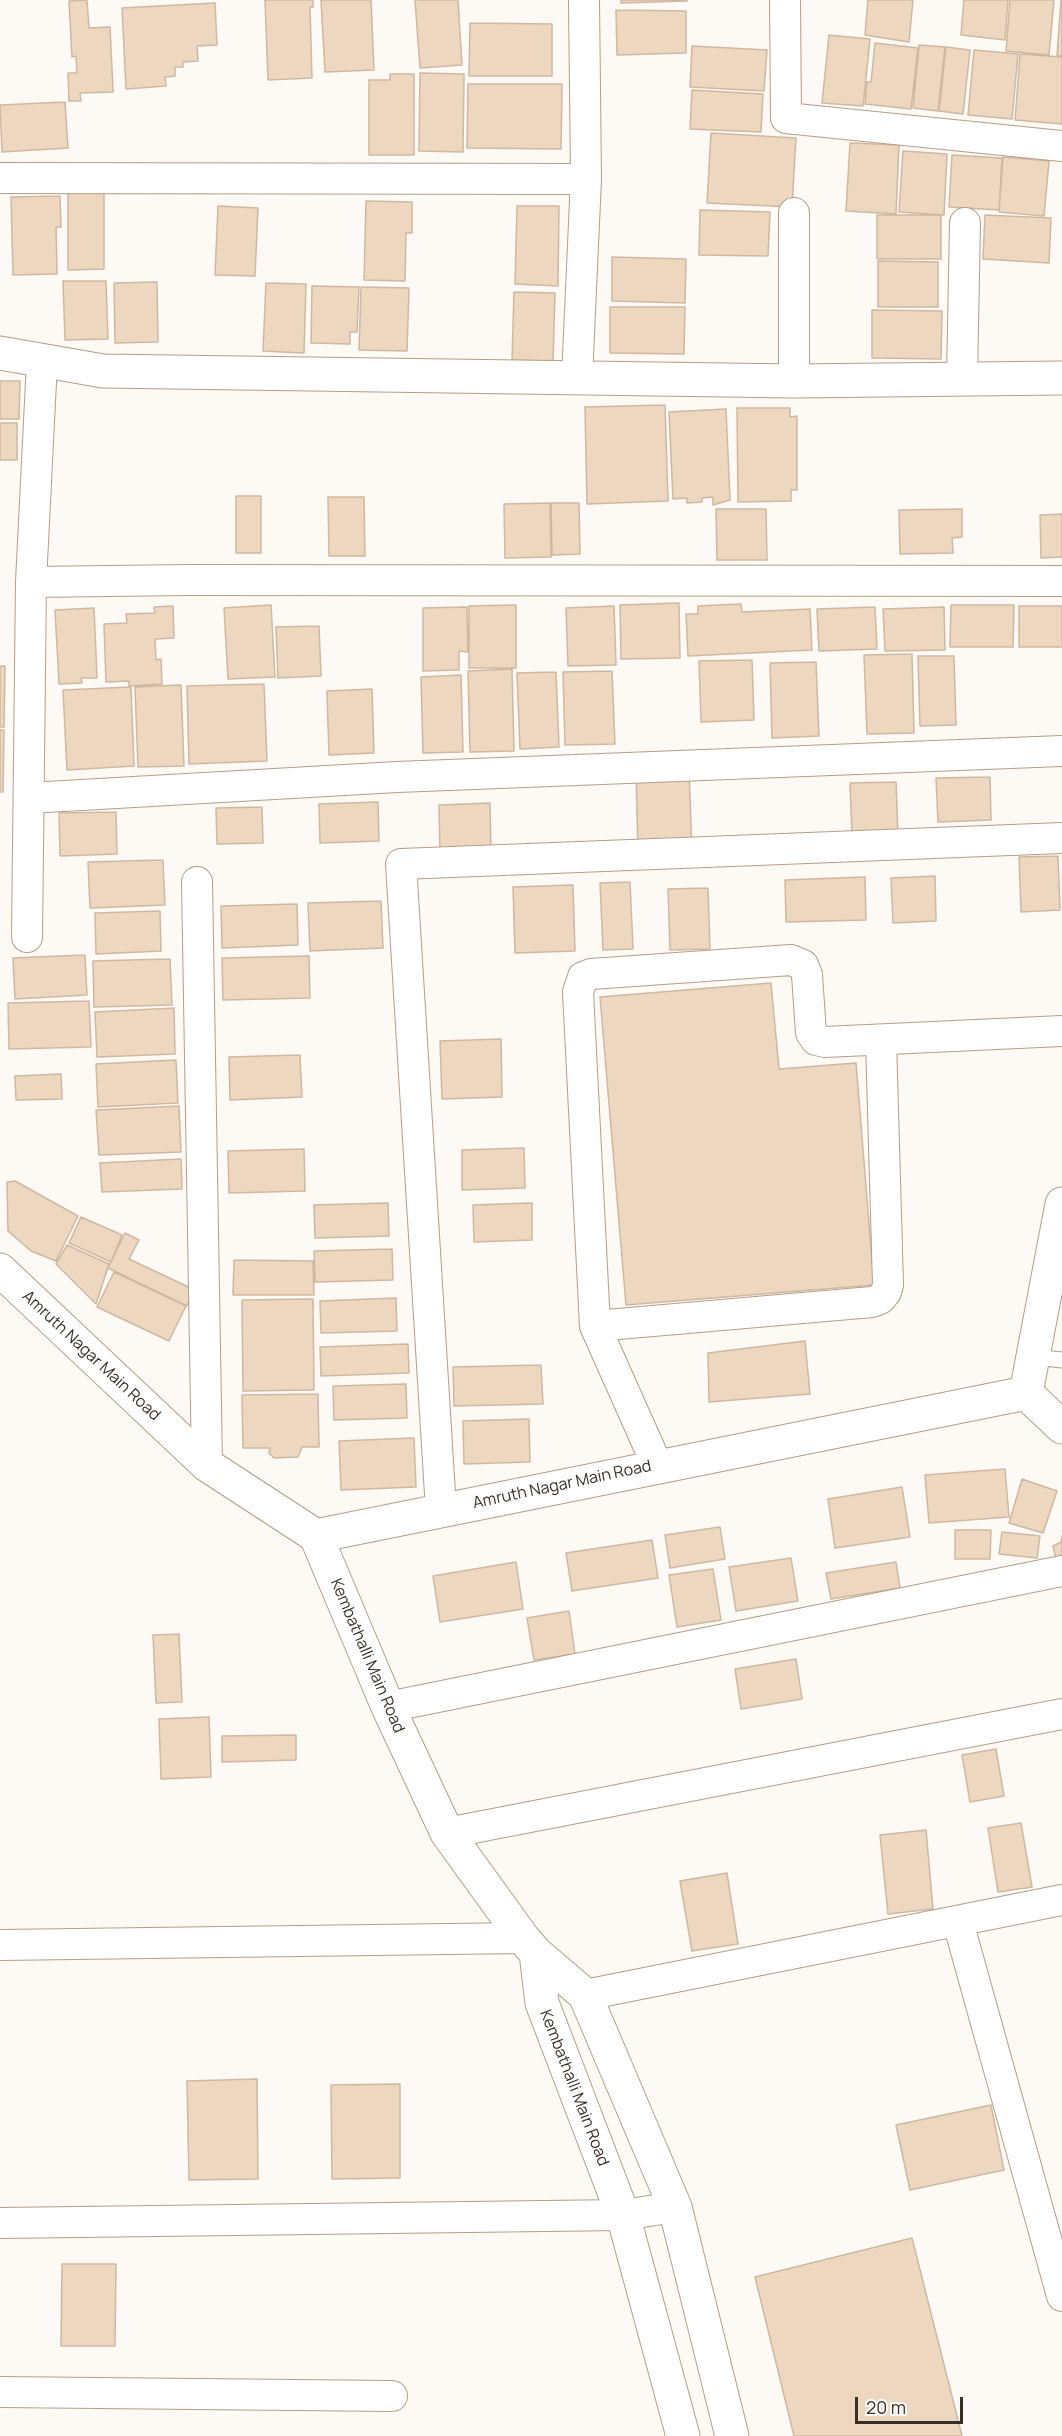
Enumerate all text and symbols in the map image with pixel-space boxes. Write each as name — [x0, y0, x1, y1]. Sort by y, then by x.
street label: Amruth Nagar Main Road — [18, 1287, 164, 1425]
street label: Amruth Nagar Main Road — [471, 1457, 653, 1513]
street label: Kembathalli Main Road — [326, 1576, 408, 1736]
street label: Kembathalli Main Road — [535, 2007, 613, 2169]
scale bar — [858, 2385, 966, 2423]
text: 20 m — [866, 2395, 906, 2419]

